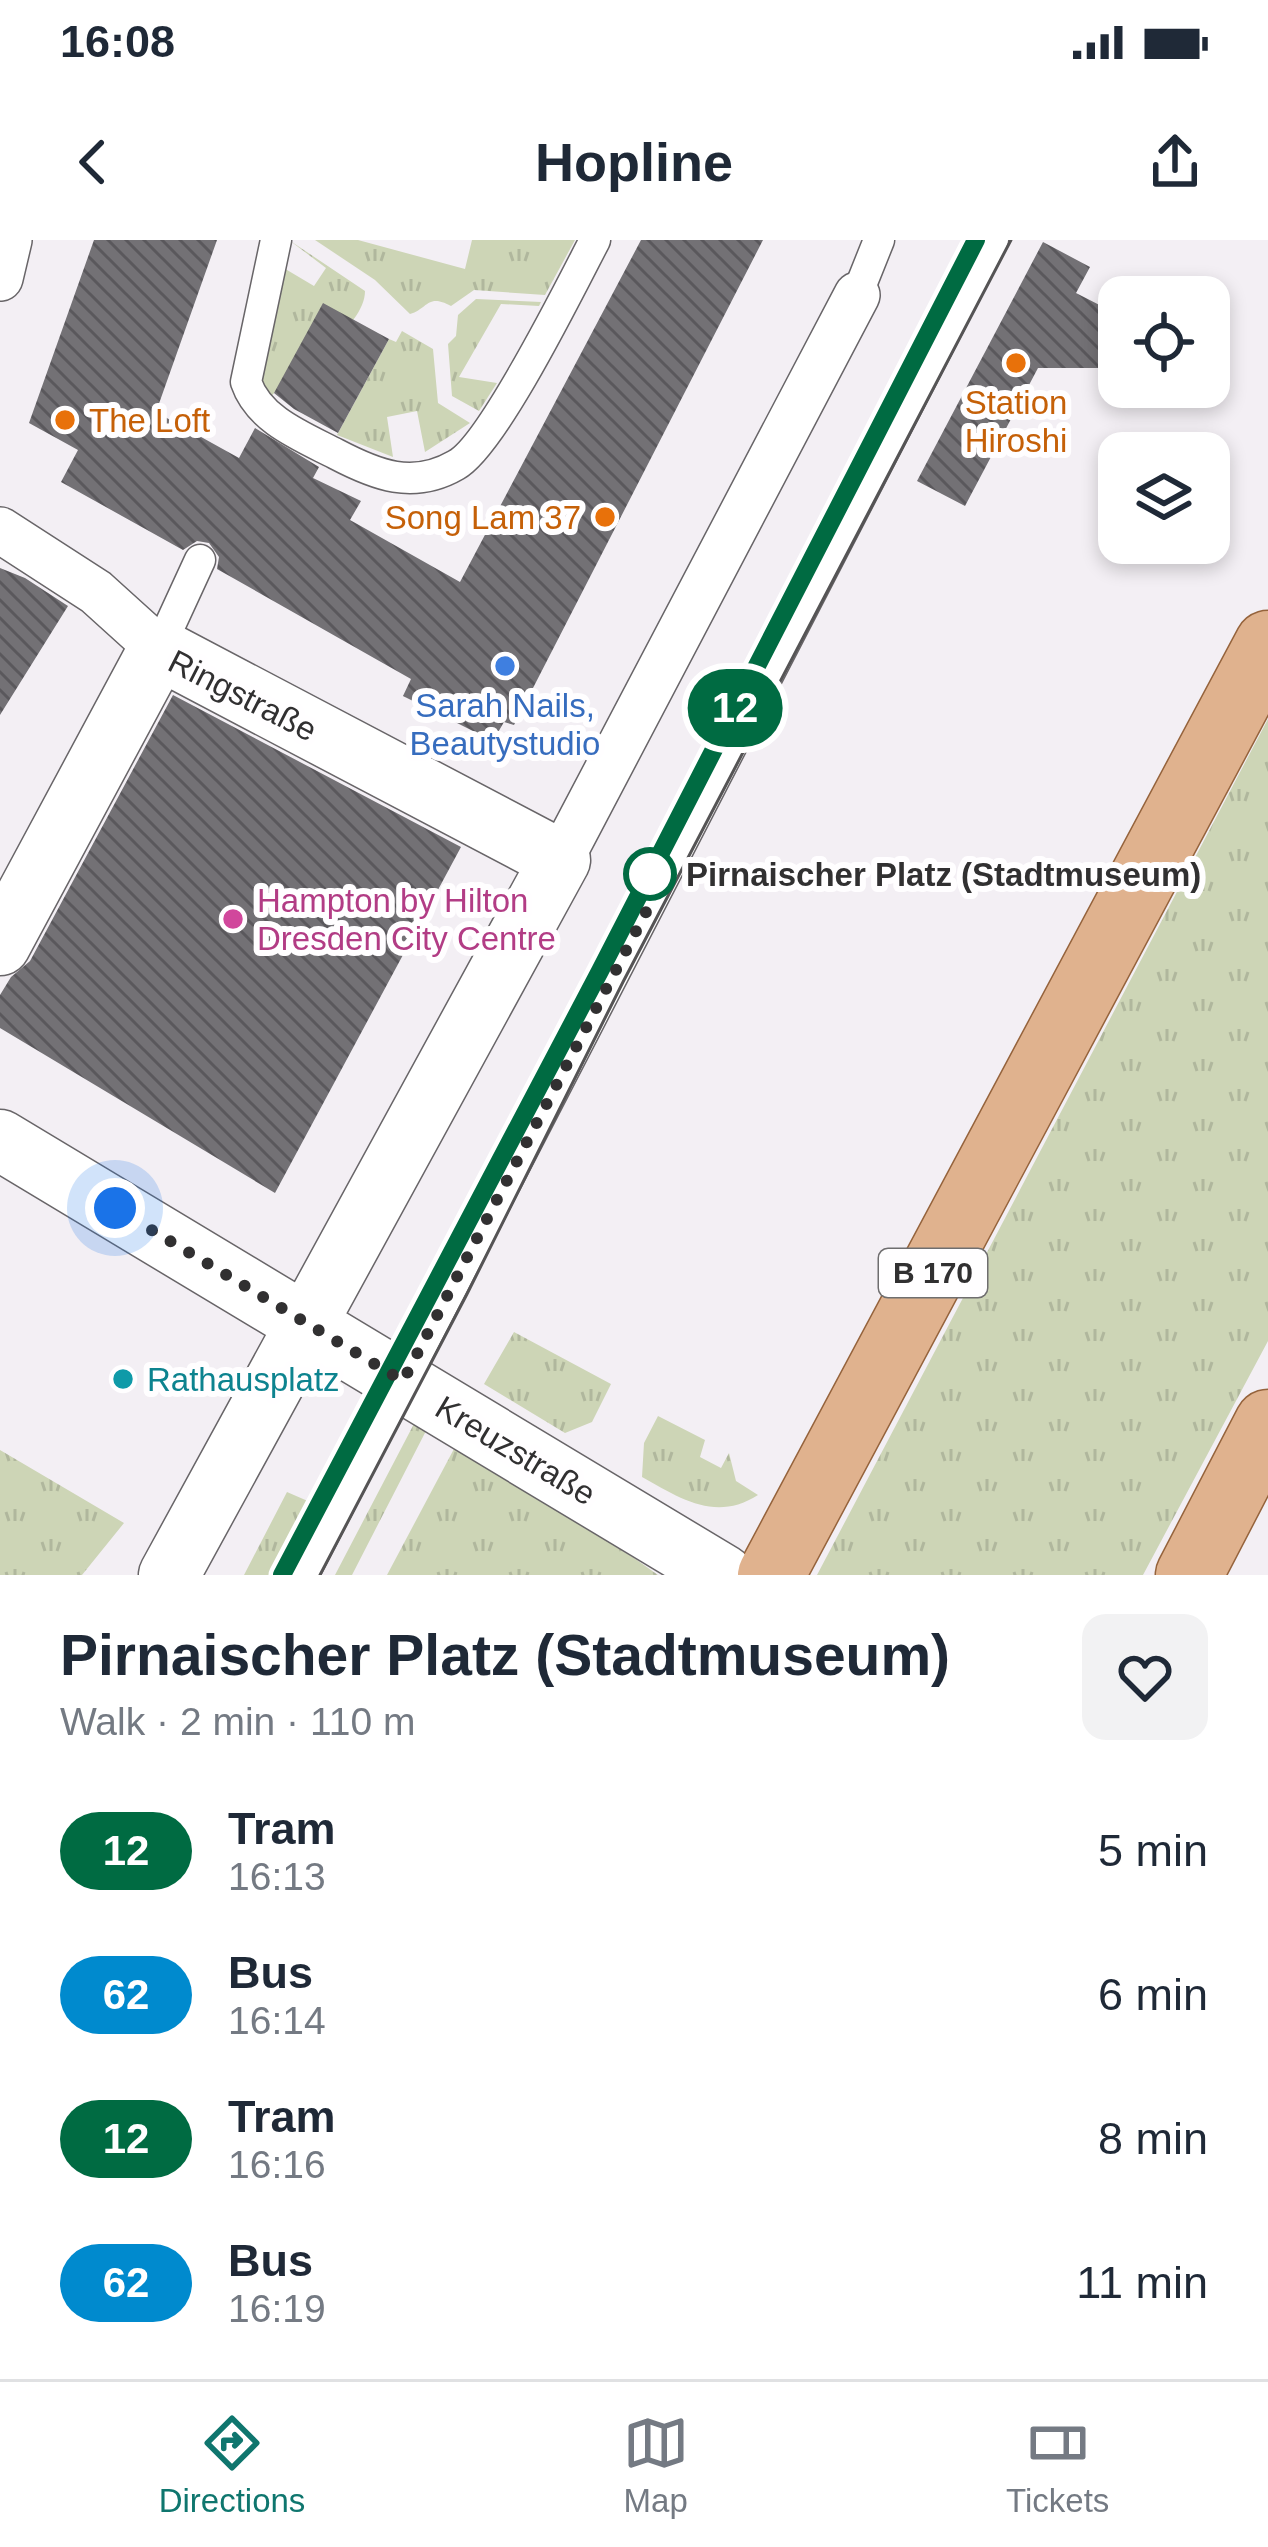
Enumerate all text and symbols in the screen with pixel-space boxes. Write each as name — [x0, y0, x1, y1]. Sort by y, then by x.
text: 16:08 — [60, 16, 175, 67]
icon: back — [60, 129, 126, 195]
icon: share — [1142, 129, 1208, 195]
text: Hopline — [535, 132, 733, 192]
map controls — [1098, 276, 1230, 564]
button: locate — [1098, 276, 1230, 408]
marker: Station Hiroshi — [1003, 350, 1029, 376]
place label: Station Hiroshi — [965, 384, 1067, 459]
place label: The Loft — [89, 402, 210, 439]
marker: The Loft — [52, 407, 78, 433]
button: layers — [1098, 432, 1230, 564]
place label: Song Lam 37 — [385, 499, 581, 536]
marker: Song Lam 37 — [592, 504, 618, 530]
street label: Ringstraße — [162, 642, 323, 749]
marker: Sarah Nails, Beautystudio — [492, 653, 518, 679]
line badge: 12 — [681, 669, 789, 747]
text: 12 — [712, 684, 758, 731]
place label: Sarah Nails, Beautystudio — [410, 687, 600, 762]
marker: Pirnaischer Platz (Stadtmuseum) — [625, 849, 675, 899]
place label: Pirnaischer Platz (Stadtmuseum) — [686, 856, 1201, 893]
place label: Hampton by Hilton Dresden City Centre — [257, 882, 556, 957]
marker: Hampton by Hilton Dresden City Centre — [220, 906, 246, 932]
your location — [85, 1178, 145, 1238]
road number: B 170 — [879, 1249, 987, 1297]
place label: Rathausplatz — [147, 1361, 340, 1398]
marker: Rathausplatz — [110, 1366, 136, 1392]
street label: Kreuzstraße — [429, 1388, 602, 1513]
button: heart — [1082, 1614, 1208, 1740]
text: Pirnaischer Platz (Stadtmuseum) — [60, 1623, 950, 1687]
text: Walk · 2 min · 110 m — [60, 1700, 415, 1743]
text: Tram — [228, 1803, 336, 1854]
text: 5 min — [1098, 1825, 1208, 1876]
text: 12 — [103, 1827, 149, 1874]
text: 16:13 — [228, 1855, 326, 1898]
text: Bus — [228, 1947, 313, 1998]
text: 6 min — [1098, 1969, 1208, 2020]
text: 62 — [103, 1971, 149, 2018]
text: 16:14 — [228, 1999, 326, 2042]
text: Tram — [228, 2091, 336, 2142]
text: 8 min — [1098, 2113, 1208, 2164]
text: 12 — [103, 2115, 149, 2162]
text: 16:16 — [228, 2143, 326, 2186]
text: Bus — [228, 2235, 313, 2286]
text: 11 min — [1076, 2257, 1208, 2308]
text: 62 — [103, 2259, 149, 2306]
text: 16:19 — [228, 2287, 326, 2330]
tab: Directions — [159, 2410, 305, 2520]
tab: Map — [623, 2410, 689, 2520]
tab: Tickets — [1006, 2410, 1109, 2520]

